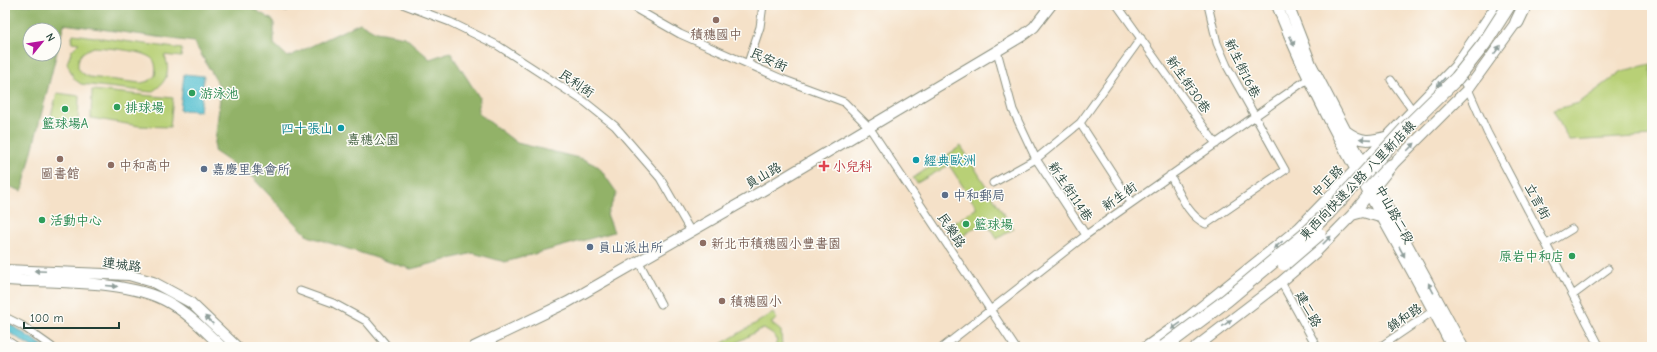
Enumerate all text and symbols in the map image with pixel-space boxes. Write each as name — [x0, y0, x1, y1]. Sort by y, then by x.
marker: 積穗國中 — [711, 15, 721, 25]
north arrow — [22, 22, 62, 62]
place label: 積穗國中 — [690, 27, 742, 42]
text: N — [43, 31, 58, 44]
one-way arrow — [1289, 35, 1295, 47]
street label: 新生街16巷 — [1222, 36, 1263, 100]
street label: 民安街 — [748, 45, 790, 74]
one-way arrow — [1493, 45, 1501, 56]
street label: 新生街30巷 — [1163, 53, 1214, 116]
street label: 民利街 — [556, 66, 597, 101]
one-way arrow — [1437, 77, 1446, 86]
place label: 游泳池 — [200, 86, 239, 101]
marker: 游泳池 — [187, 88, 197, 98]
place label: 排球場 — [125, 100, 164, 115]
marker: 排球場 — [112, 102, 122, 112]
marker: 籃球場A — [60, 104, 70, 114]
place label: 籃球場A — [42, 116, 89, 131]
street label: 東西向快速公路 八里新店線 — [1296, 117, 1418, 243]
place label: 四十張山 — [281, 121, 333, 136]
marker: 四十張山 — [336, 123, 346, 133]
park label: 嘉穗公園 — [347, 132, 399, 147]
one-way arrow — [1359, 136, 1372, 143]
one-way arrow — [1406, 142, 1416, 152]
place label: 經典歐洲 — [924, 153, 976, 168]
marker: 圖書館 — [55, 154, 65, 164]
marker: 經典歐洲 — [911, 155, 921, 165]
place label: 中和高中 — [119, 158, 171, 173]
street label: 員山路 — [743, 159, 784, 192]
place label: 小兒科 — [833, 159, 873, 174]
street label: 新生街114巷 — [1045, 159, 1096, 224]
marker: 中和高中 — [106, 160, 116, 170]
marker: 小兒科 — [818, 160, 830, 172]
place label: 嘉慶里集會所 — [212, 162, 290, 177]
street label: 中正路 — [1308, 162, 1346, 201]
marker: 嘉慶里集會所 — [199, 164, 209, 174]
place label: 圖書館 — [40, 166, 80, 181]
street label: 新生街 — [1099, 179, 1140, 214]
street label: 立言街 — [1522, 180, 1553, 222]
street label: 中山路二段 — [1372, 182, 1417, 246]
place label: 中和郵局 — [953, 188, 1005, 203]
marker: 中和郵局 — [940, 190, 950, 200]
street label: 民樂路 — [934, 210, 969, 251]
place label: 活動中心 — [50, 213, 102, 228]
marker: 活動中心 — [37, 215, 47, 225]
place label: 籃球場 — [974, 217, 1013, 232]
marker: 籃球場 — [961, 219, 971, 229]
one-way arrow — [1322, 235, 1332, 245]
place label: 新北市積穗國小豐書園 — [711, 236, 841, 251]
marker: 新北市積穗國小豐書園 — [698, 238, 708, 248]
place label: 員山派出所 — [598, 240, 663, 255]
one-way arrow — [1272, 241, 1283, 250]
marker: 員山派出所 — [585, 242, 595, 252]
one-way arrow — [1398, 247, 1405, 258]
place label: 原岩中和店 — [1499, 249, 1564, 264]
marker: 原岩中和店 — [1567, 251, 1577, 261]
street label: 連城路 — [102, 255, 142, 274]
one-way arrow — [33, 268, 46, 274]
one-way arrow — [106, 282, 118, 289]
one-way arrow — [1428, 282, 1434, 294]
street label: 建二路 — [1293, 289, 1325, 330]
place label: 積穗國小 — [730, 294, 782, 309]
marker: 積穗國小 — [717, 296, 727, 306]
street label: 錦和路 — [1384, 300, 1425, 335]
scale bar — [24, 304, 119, 330]
text: 100 m — [30, 311, 63, 325]
one-way arrow — [204, 315, 214, 325]
one-way arrow — [1222, 319, 1233, 328]
one-way arrow — [1170, 322, 1181, 330]

